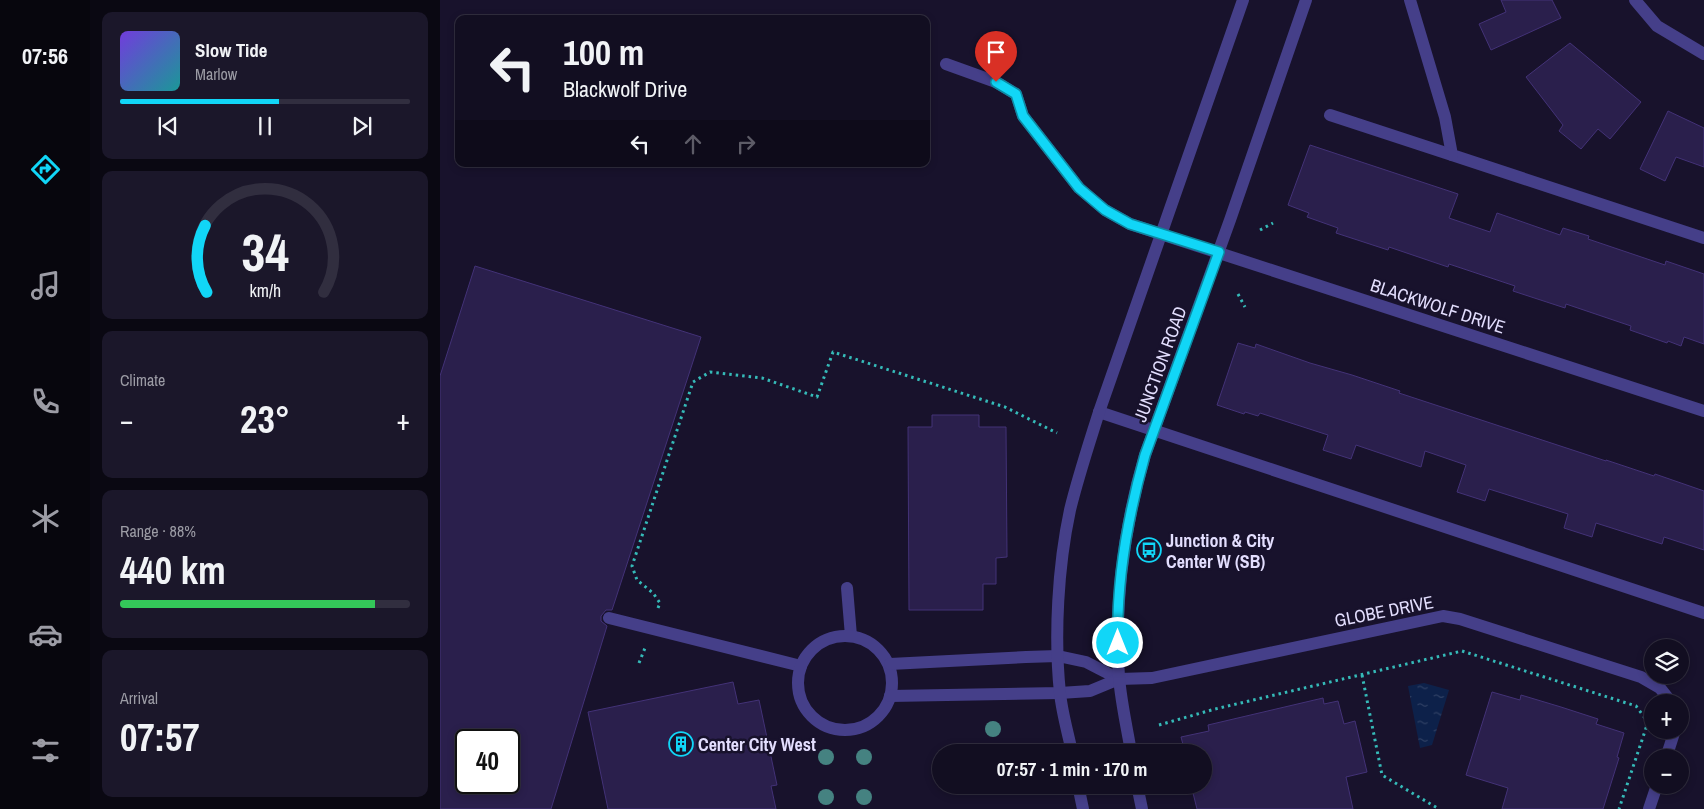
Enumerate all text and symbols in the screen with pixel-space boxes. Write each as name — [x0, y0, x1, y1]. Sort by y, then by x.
text: 100 m — [563, 29, 644, 76]
pin — [975, 31, 1017, 82]
icon: left — [480, 35, 545, 100]
text: Slow Tide — [195, 37, 267, 63]
icon: arrive — [982, 38, 1010, 66]
text: 07:56 — [22, 41, 68, 71]
text: Marlow — [195, 63, 237, 85]
text: Blackwolf Drive — [563, 74, 687, 104]
icon: previous — [154, 112, 182, 140]
icon: pause — [251, 112, 279, 140]
icon: next — [348, 112, 376, 140]
icon: left — [626, 130, 654, 158]
icon: ahead — [679, 130, 707, 158]
icon: right — [732, 130, 760, 158]
icon: directions — [28, 152, 63, 187]
text: 34 — [241, 217, 289, 287]
icon: music — [28, 268, 63, 303]
street label: BLACKWOLF DRIVE — [1367, 272, 1509, 340]
text: km/h — [249, 279, 281, 303]
street label: JUNCTION ROAD — [1128, 303, 1192, 425]
text: Climate — [120, 369, 165, 391]
icon: phone — [28, 384, 63, 419]
text: 23° — [240, 394, 290, 445]
text: − — [120, 401, 133, 439]
text: + — [397, 401, 410, 439]
icon: climate — [28, 501, 63, 536]
text: Range · 88% — [120, 520, 196, 542]
place label: Junction & City Center W (SB) — [1166, 528, 1275, 574]
bus stop icon: Junction & City Center W (SB) — [1136, 537, 1162, 563]
text: 440 km — [120, 545, 226, 596]
street label: GLOBE DRIVE — [1332, 589, 1436, 633]
position arrow — [1091, 616, 1143, 668]
icon: car — [28, 617, 63, 652]
map controls — [1644, 639, 1689, 794]
button: layers — [1644, 639, 1689, 684]
text: Arrival — [120, 687, 158, 709]
button: + — [1644, 694, 1689, 739]
text: 07:57 — [120, 712, 200, 763]
speed limit sign: 40 — [455, 729, 520, 794]
building icon: Center City West — [668, 731, 694, 757]
place label: Center City West — [698, 732, 816, 757]
icon: filters — [28, 733, 63, 768]
button: − — [1644, 749, 1689, 794]
text: 07:57 · 1 min · 170 m — [997, 756, 1147, 782]

